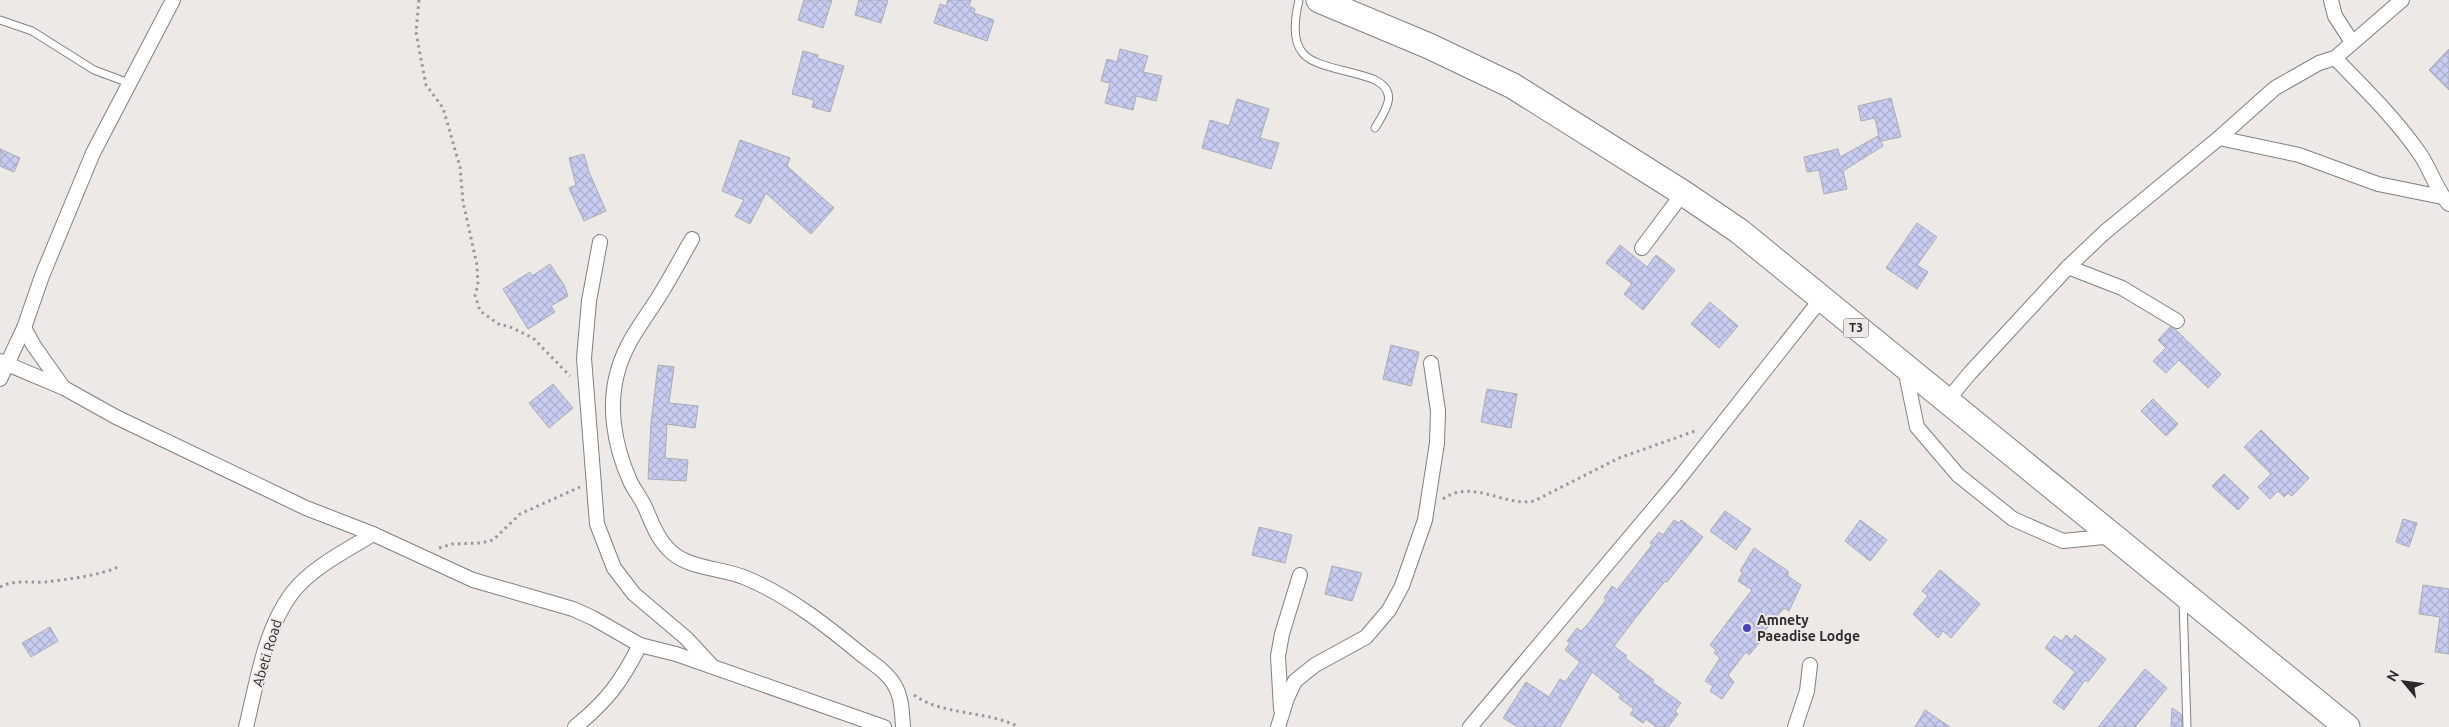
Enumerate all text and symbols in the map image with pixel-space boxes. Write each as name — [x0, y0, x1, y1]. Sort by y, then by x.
road number: T3 — [1844, 318, 1868, 338]
place label: Amnety Paeadise Lodge — [1757, 612, 1860, 644]
street label: Abeti Road — [249, 617, 285, 689]
marker: Amnety Paeadise Lodge — [1741, 622, 1753, 634]
north arrow — [2379, 657, 2429, 707]
text: N — [2383, 667, 2402, 684]

